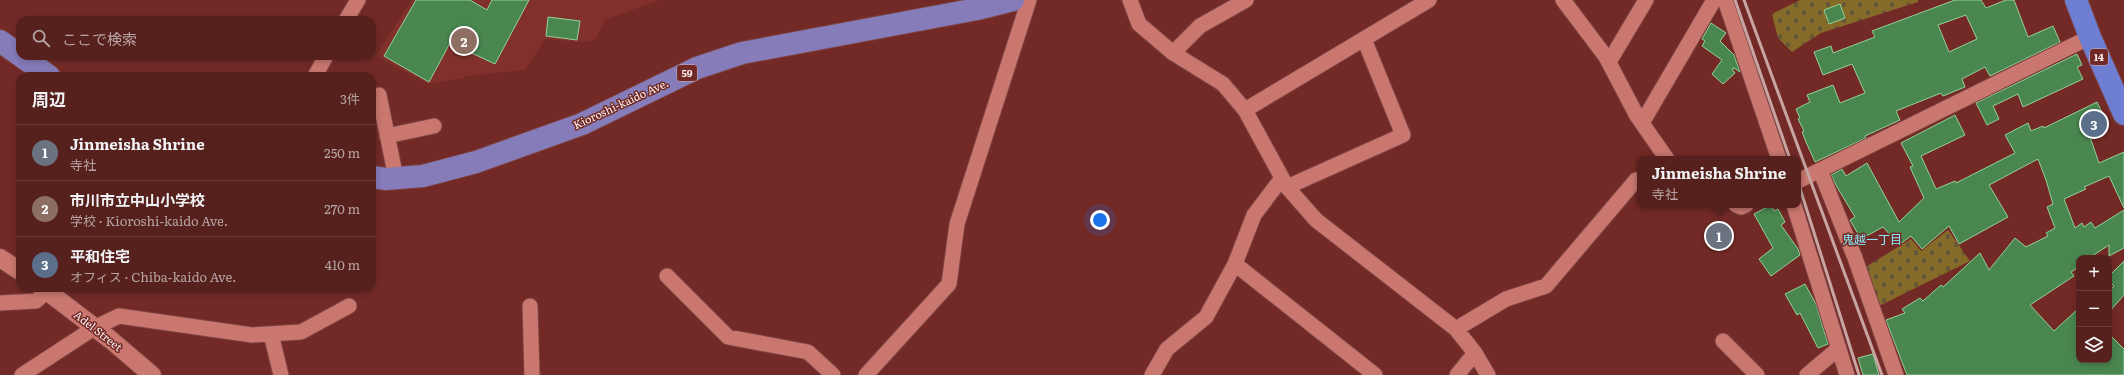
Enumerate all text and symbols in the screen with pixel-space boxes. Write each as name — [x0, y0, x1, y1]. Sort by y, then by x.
search box — [16, 16, 376, 60]
pin: 2 — [451, 26, 477, 56]
icon: search — [30, 27, 52, 49]
text: ここで検索 — [62, 27, 137, 50]
road number: 14 — [2090, 49, 2108, 65]
road number: 59 — [677, 65, 697, 81]
street label: Kioroshi-kaido Ave. — [570, 74, 671, 132]
text: 周辺 — [32, 86, 66, 111]
text: 3件 — [340, 89, 360, 108]
pin: 3 — [2081, 109, 2107, 139]
text: Jinmeisha Shrine — [70, 132, 205, 155]
text: 1 — [42, 143, 48, 162]
text: 250 m — [324, 143, 360, 162]
text: 寺社 — [70, 155, 96, 174]
popup — [1637, 156, 1801, 208]
text: Jinmeisha Shrine — [1652, 161, 1786, 184]
text: 寺社 — [1652, 184, 1678, 203]
text: 市川市立中山小学校 — [70, 188, 205, 211]
text: 2 — [42, 199, 48, 218]
text: 270 m — [324, 199, 360, 218]
your location — [1090, 210, 1110, 230]
text: 学校 · Kioroshi-kaido Ave. — [70, 211, 228, 230]
pin: 1 — [1706, 221, 1732, 251]
district label: 鬼越一丁目 — [1842, 230, 1902, 248]
text: 平和住宅 — [70, 244, 130, 267]
text: 3 — [41, 255, 49, 274]
text: 410 m — [325, 255, 360, 274]
map controls — [2076, 255, 2112, 363]
button: + — [2076, 255, 2112, 291]
text: オフィス · Chiba-kaido Ave. — [70, 267, 236, 286]
button: − — [2076, 291, 2112, 327]
street label: Adel Street — [71, 306, 127, 355]
button: layers — [2076, 327, 2112, 363]

